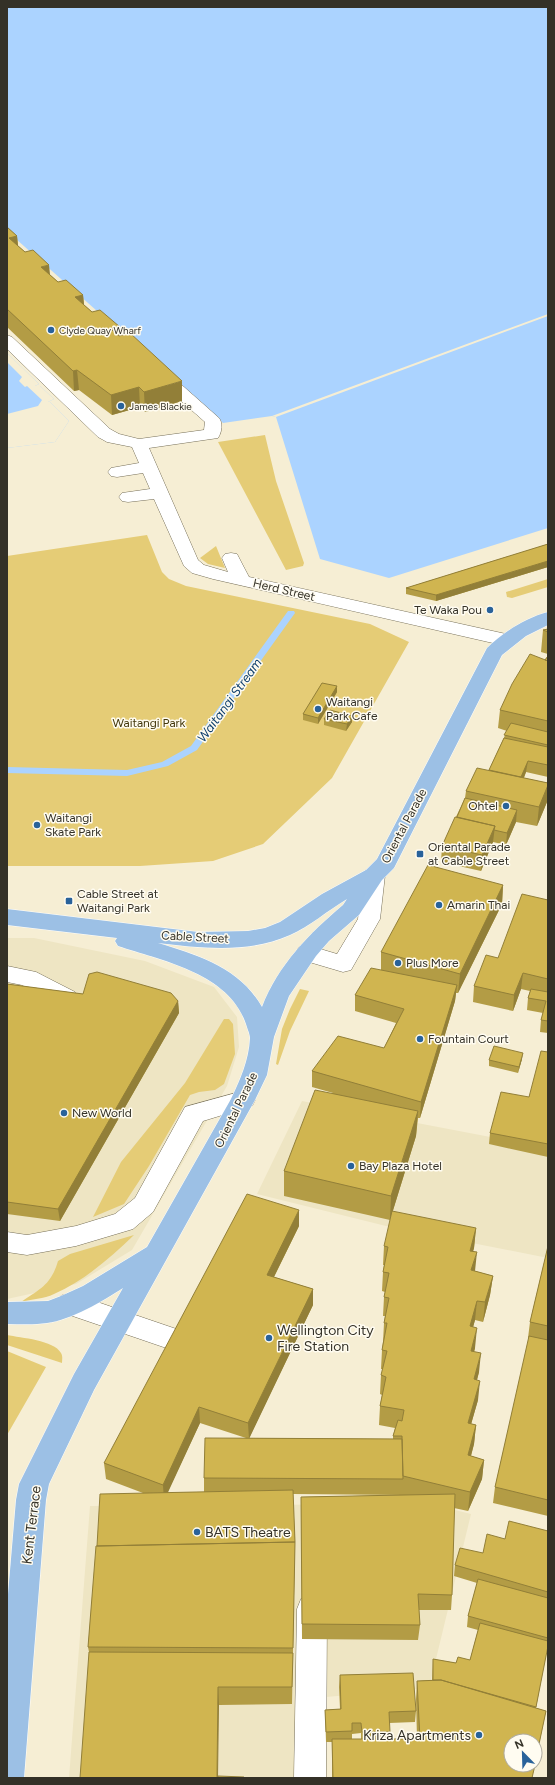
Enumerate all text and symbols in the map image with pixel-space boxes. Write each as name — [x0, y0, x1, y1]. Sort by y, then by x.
place label: Clyde Quay Wharf — [59, 324, 141, 337]
marker: Clyde Quay Wharf — [46, 325, 56, 335]
place label: James Blackie — [129, 400, 192, 413]
marker: James Blackie — [116, 401, 126, 411]
street label: Herd Street — [252, 576, 317, 604]
place label: Te Waka Pou — [414, 603, 482, 617]
marker: Te Waka Pou — [485, 605, 495, 615]
water label: Waitangi Stream — [194, 656, 265, 745]
place label: Waitangi Park Cafe — [326, 695, 378, 723]
marker: Waitangi Park Cafe — [313, 704, 323, 714]
park label: Waitangi Park — [113, 716, 186, 730]
street label: Oriental Parade — [378, 786, 430, 866]
place label: Ohtel — [468, 799, 498, 813]
marker: Ohtel — [501, 801, 511, 811]
place label: Waitangi Skate Park — [45, 811, 101, 839]
marker: Waitangi Skate Park — [32, 820, 42, 830]
place label: Oriental Parade at Cable Street — [428, 840, 511, 868]
marker: Oriental Parade at Cable Street — [415, 849, 425, 859]
place label: Cable Street at Waitangi Park — [77, 887, 159, 915]
marker: Cable Street at Waitangi Park — [64, 896, 74, 906]
place label: Amarin Thai — [447, 898, 510, 912]
marker: Amarin Thai — [434, 900, 444, 910]
street label: Cable Street — [161, 928, 230, 946]
place label: Plus More — [406, 956, 459, 970]
marker: Plus More — [393, 958, 403, 968]
place label: Fountain Court — [428, 1032, 509, 1046]
marker: Fountain Court — [415, 1034, 425, 1044]
street label: Oriental Parade — [212, 1070, 261, 1150]
place label: New World — [72, 1106, 132, 1120]
marker: New World — [59, 1108, 69, 1118]
place label: Bay Plaza Hotel — [359, 1159, 442, 1173]
marker: Bay Plaza Hotel — [346, 1161, 356, 1171]
place label: Wellington City Fire Station — [277, 1322, 374, 1355]
marker: Wellington City Fire Station — [264, 1333, 274, 1343]
street label: Kent Terrace — [18, 1484, 45, 1565]
place label: BATS Theatre — [205, 1524, 291, 1541]
marker: BATS Theatre — [192, 1527, 202, 1537]
place label: Kriza Apartments — [363, 1727, 471, 1744]
marker: Kriza Apartments — [474, 1730, 484, 1740]
north arrow — [503, 1733, 543, 1773]
text: N — [513, 1737, 526, 1752]

